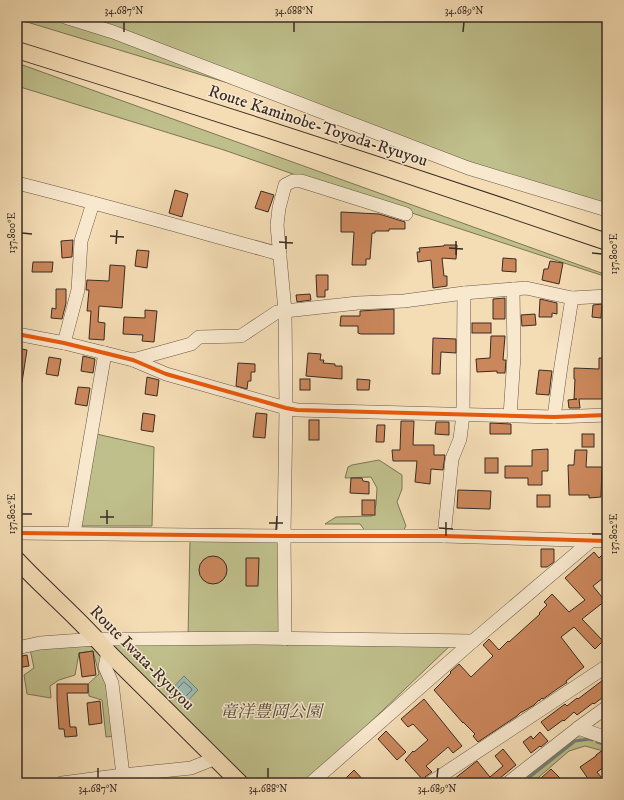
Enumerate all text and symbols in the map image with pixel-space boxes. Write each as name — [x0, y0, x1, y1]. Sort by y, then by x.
text: 34.687°N — [105, 5, 143, 17]
text: 34.688°N — [275, 5, 313, 17]
text: 34.689°N — [445, 5, 483, 17]
street label: Route Kaminobe-Toyoda-Ryuyou — [206, 80, 430, 172]
text: 137.800°E — [6, 212, 18, 254]
text: 137.800°E — [608, 233, 620, 275]
text: 137.802°E — [6, 494, 18, 534]
text: 137.802°E — [608, 514, 620, 554]
street label: Route Iwata-Ryuyou — [85, 601, 199, 715]
park label: 竜洋豊岡公園 — [220, 701, 325, 723]
text: 34.687°N — [79, 783, 117, 795]
text: 34.688°N — [249, 783, 287, 795]
text: 34.689°N — [418, 783, 456, 795]

